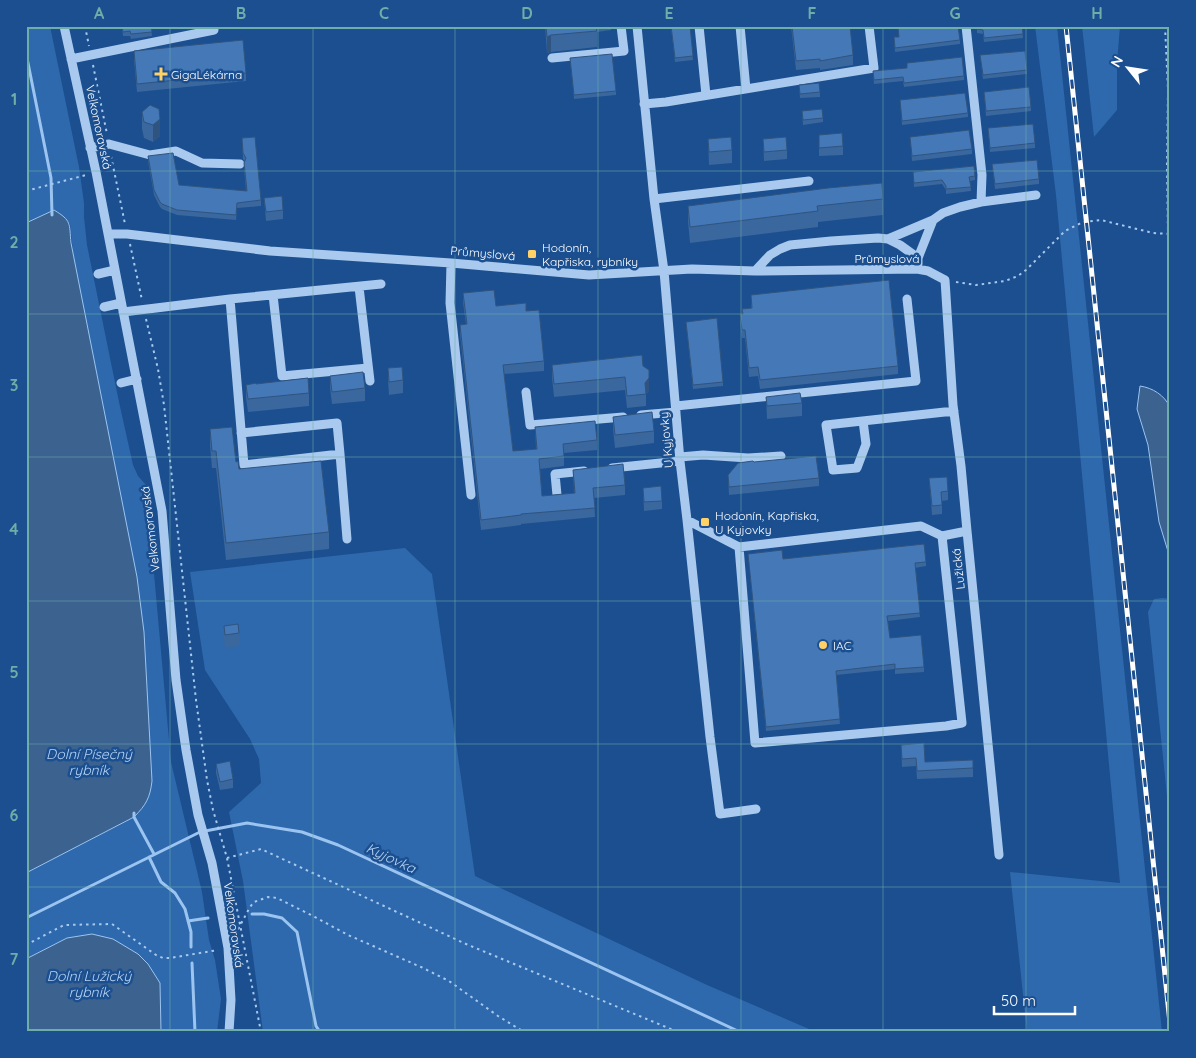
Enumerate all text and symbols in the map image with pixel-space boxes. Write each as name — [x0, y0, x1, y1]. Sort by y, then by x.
text: A — [94, 3, 105, 23]
text: B — [236, 3, 246, 23]
text: C — [379, 3, 389, 23]
text: D — [521, 3, 533, 23]
text: E — [664, 3, 674, 23]
text: F — [808, 3, 817, 23]
text: G — [949, 3, 961, 23]
text: H — [1091, 3, 1103, 23]
north arrow — [1104, 42, 1154, 92]
text: N — [1106, 53, 1127, 70]
place label: GigaLékárna — [171, 67, 242, 82]
marker: GigaLékárna — [155, 68, 167, 80]
street label: Velkomoravská — [83, 83, 115, 171]
text: 1 — [11, 89, 17, 109]
text: 2 — [9, 232, 19, 252]
place label: Hodonín, Kapřiska, rybníky — [542, 240, 638, 269]
street label: Průmyslová — [450, 243, 516, 263]
marker: Hodonín, Kapřiska, rybníky — [526, 248, 538, 260]
street label: Průmyslová — [854, 251, 920, 266]
text: 3 — [10, 375, 18, 395]
street label: U Kyjovky — [656, 411, 676, 469]
street label: Velkomoravská — [137, 485, 163, 573]
place label: Hodonín, Kapřiska, U Kyjovky — [715, 508, 819, 537]
marker: Hodonín, Kapřiska, U Kyjovky — [699, 516, 711, 528]
text: 4 — [9, 519, 19, 539]
street label: Lužická — [948, 548, 968, 590]
place label: IAC — [833, 638, 852, 653]
marker: IAC — [817, 639, 829, 651]
text: 5 — [9, 662, 19, 682]
water label: Dolní Písečný rybník — [46, 745, 133, 779]
text: 6 — [10, 805, 19, 825]
water label: Kyjovka — [363, 839, 420, 878]
street label: Velkomoravská — [221, 881, 247, 969]
text: 7 — [10, 949, 19, 969]
water label: Dolní Lužický rybník — [47, 967, 132, 1001]
scale bar — [994, 983, 1075, 1015]
text: 50 m — [1001, 991, 1036, 1010]

